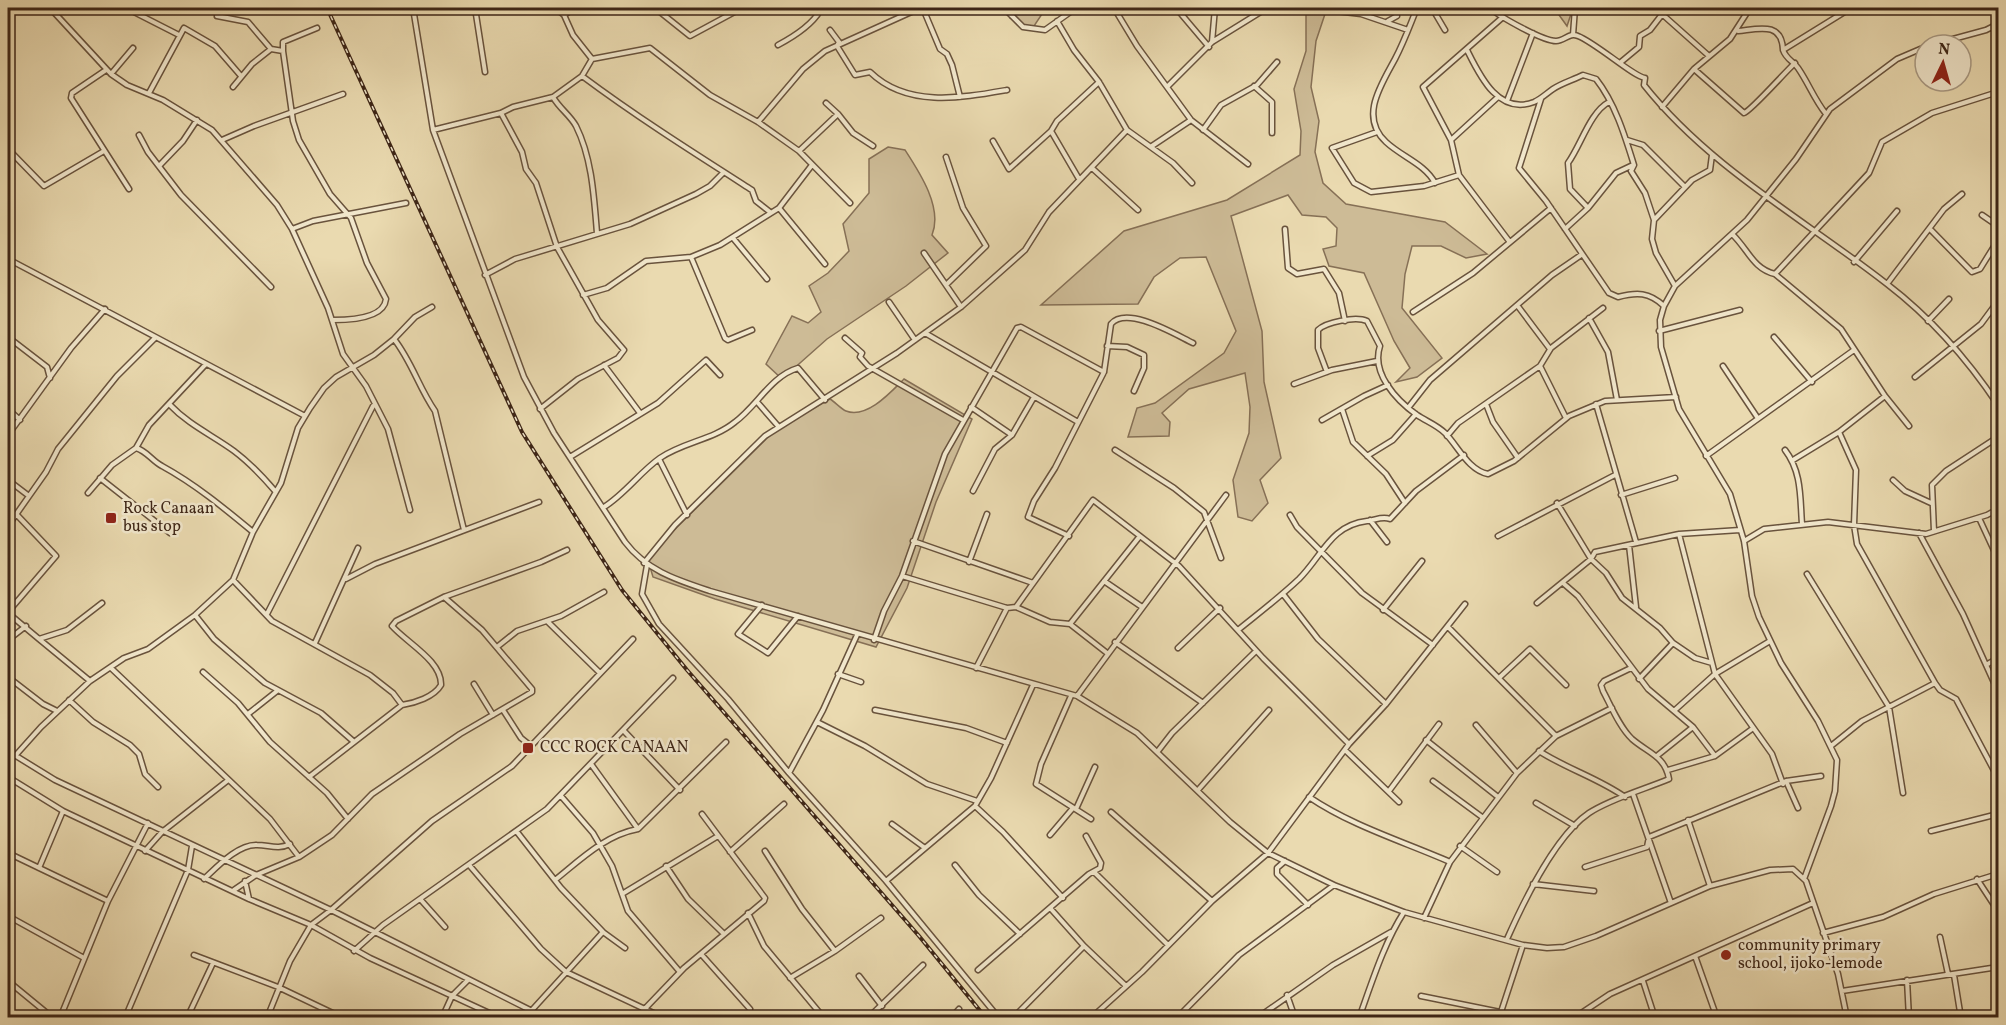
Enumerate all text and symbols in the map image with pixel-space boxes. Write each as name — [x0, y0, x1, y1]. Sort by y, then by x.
north arrow — [1913, 33, 1973, 93]
text: N — [1937, 39, 1951, 62]
place label: Rock Canaan bus stop — [123, 498, 214, 538]
marker: Rock Canaan bus stop — [104, 511, 118, 525]
place label: CCC ROCK CANAAN — [540, 737, 689, 759]
marker: CCC ROCK CANAAN — [521, 741, 535, 755]
place label: community primary school, ijoko-lemode — [1738, 935, 1883, 975]
marker: community primary school, ijoko-lemode — [1719, 948, 1733, 962]

